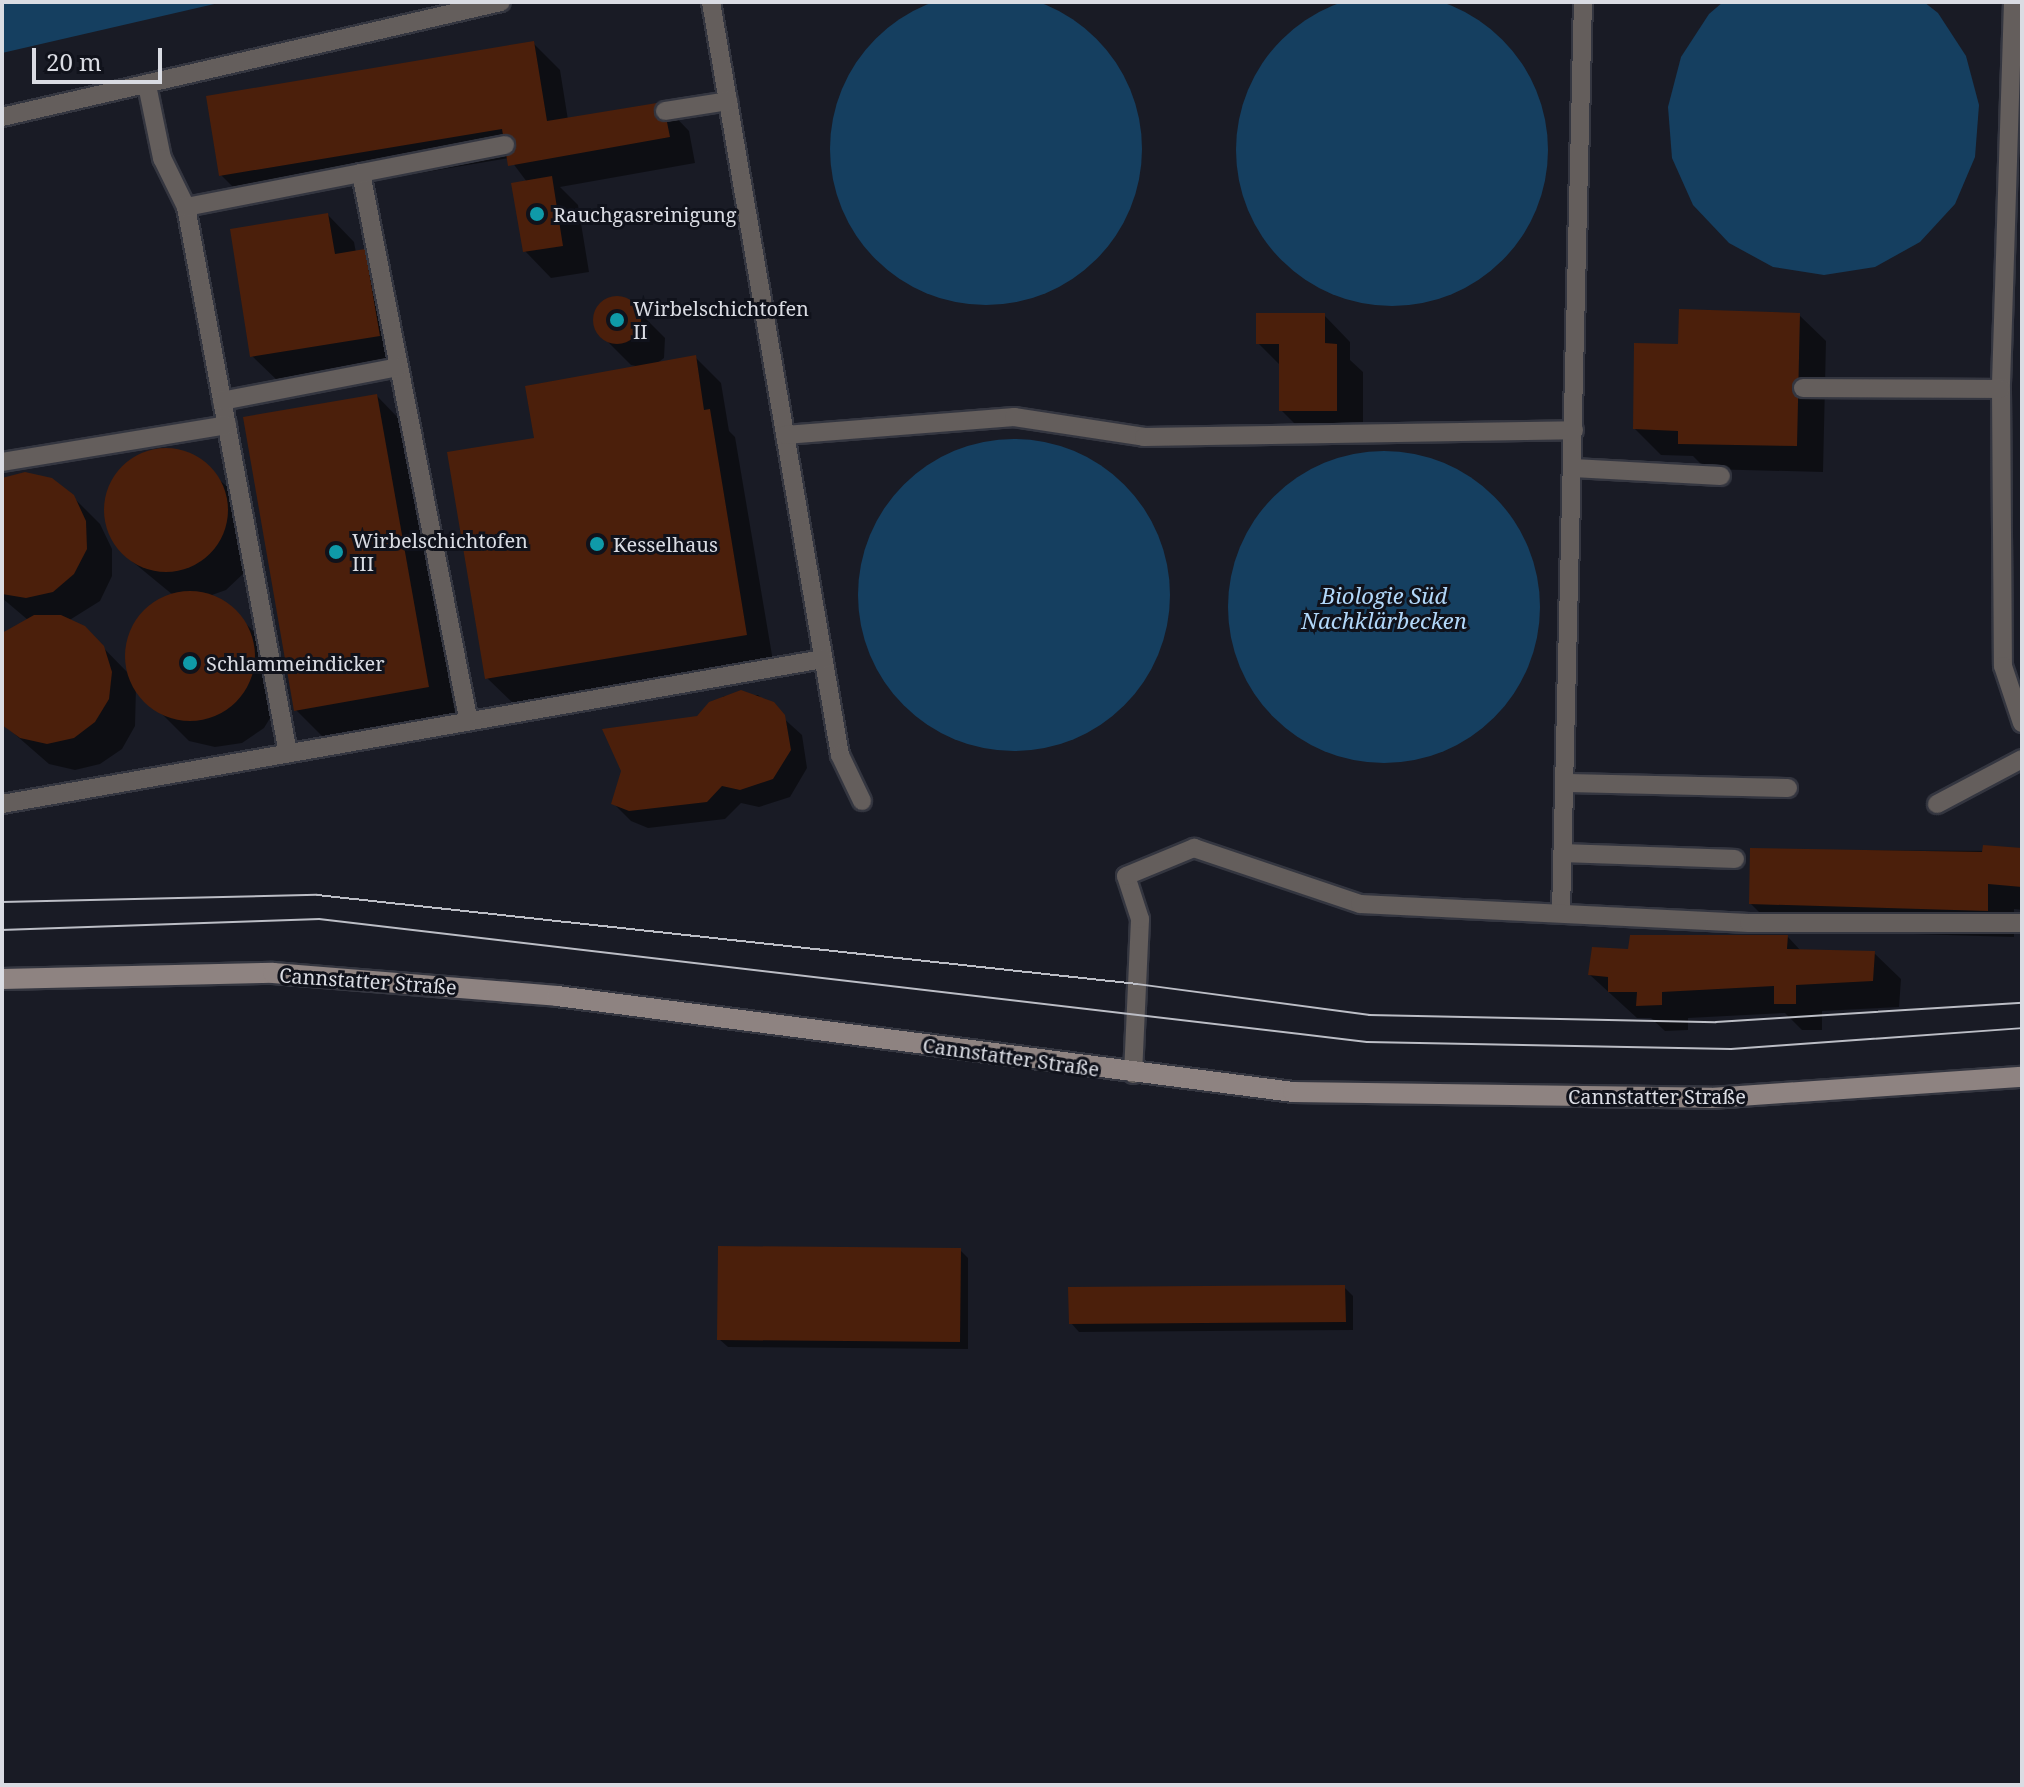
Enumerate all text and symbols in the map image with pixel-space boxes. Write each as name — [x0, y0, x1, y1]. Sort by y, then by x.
scale bar — [36, 32, 166, 82]
text: 20 m — [46, 45, 102, 78]
place label: Rauchgasreinigung — [553, 202, 737, 226]
marker: Rauchgasreinigung — [528, 205, 546, 223]
place label: Wirbelschichtofen II — [633, 296, 809, 343]
marker: Wirbelschichtofen II — [608, 311, 626, 329]
place label: Wirbelschichtofen III — [352, 528, 528, 575]
place label: Kesselhaus — [613, 532, 718, 556]
marker: Kesselhaus — [588, 535, 606, 553]
marker: Wirbelschichtofen III — [327, 543, 345, 561]
water label: Biologie Süd Nachklärbecken — [1301, 582, 1467, 634]
place label: Schlammeindicker — [206, 651, 385, 675]
marker: Schlammeindicker — [181, 654, 199, 672]
street label: Cannstatter Straße — [278, 963, 458, 999]
street label: Cannstatter Straße — [921, 1033, 1101, 1081]
street label: Cannstatter Straße — [1568, 1084, 1746, 1108]

